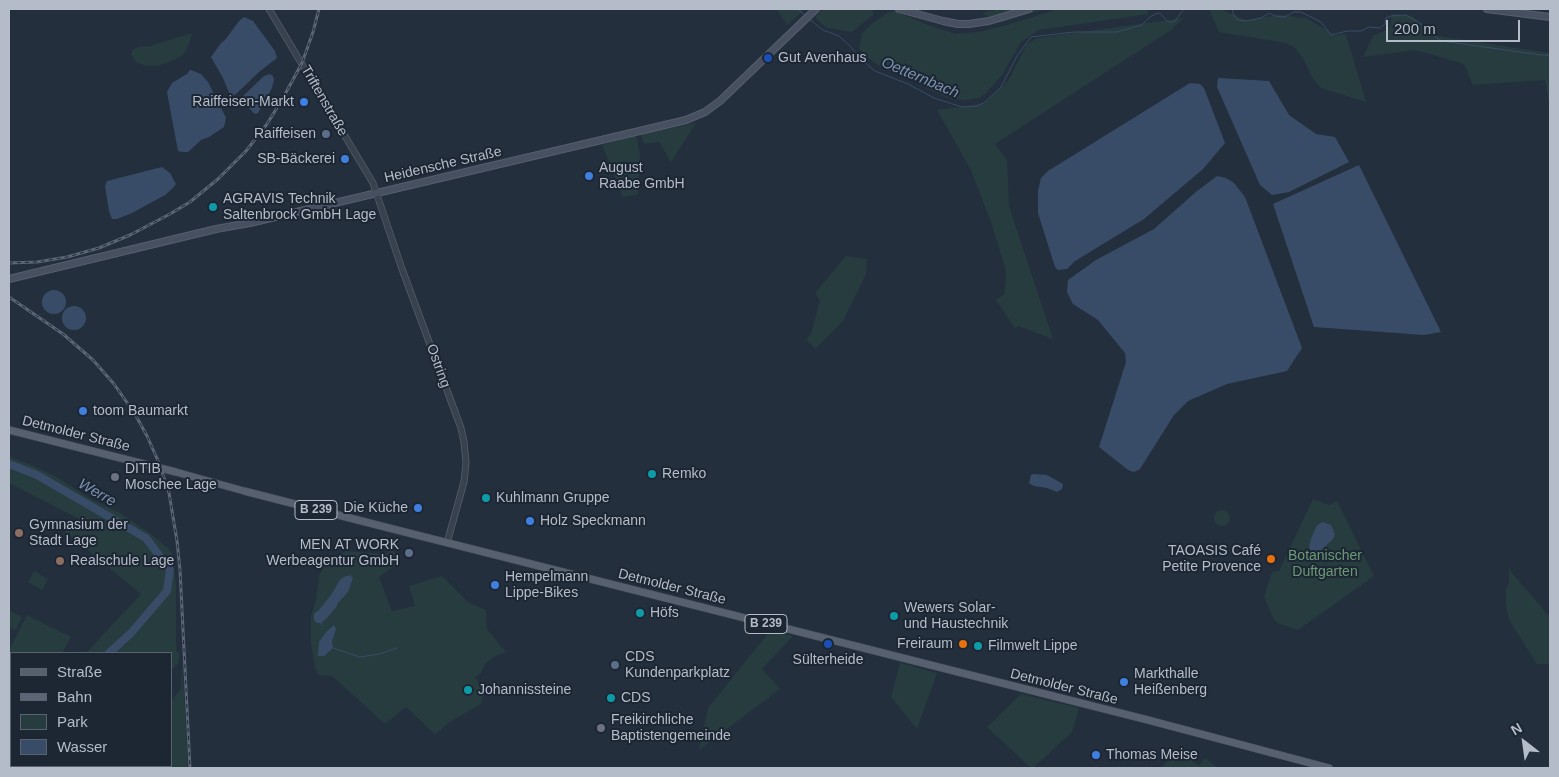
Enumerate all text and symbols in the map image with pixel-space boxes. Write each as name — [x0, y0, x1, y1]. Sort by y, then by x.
scale bar — [1389, 10, 1523, 42]
text: 200 m — [1394, 20, 1436, 37]
place label: Gut Avenhaus — [778, 50, 866, 66]
marker: Gut Avenhaus — [762, 52, 774, 64]
water label: Oetternbach — [878, 54, 962, 102]
street label: Triftenstraße — [297, 63, 351, 139]
place label: Raiffeisen-Markt — [192, 94, 294, 110]
marker: Raiffeisen-Markt — [298, 96, 310, 108]
place label: Raiffeisen — [254, 126, 316, 142]
marker: Raiffeisen — [320, 128, 332, 140]
street label: Heidensche Straße — [383, 143, 503, 187]
place label: SB-Bäckerei — [257, 151, 335, 167]
marker: SB-Bäckerei — [339, 153, 351, 165]
place label: August Raabe GmbH — [599, 160, 685, 192]
marker: August Raabe GmbH — [583, 170, 595, 182]
place label: AGRAVIS Technik Saltenbrock GmbH Lage — [223, 191, 376, 223]
marker: AGRAVIS Technik Saltenbrock GmbH Lage — [207, 201, 219, 213]
street label: Ostring — [422, 342, 454, 390]
place label: toom Baumarkt — [93, 403, 188, 419]
marker: toom Baumarkt — [77, 405, 89, 417]
street label: Detmolder Straße — [20, 412, 132, 456]
place label: DITIB Moschee Lage — [125, 461, 217, 494]
place label: Remko — [662, 466, 706, 482]
marker: Remko — [646, 468, 658, 480]
marker: DITIB Moschee Lage — [109, 471, 121, 483]
water label: Werre — [75, 475, 119, 511]
place label: Kuhlmann Gruppe — [496, 490, 610, 506]
marker: Kuhlmann Gruppe — [480, 492, 492, 504]
road number: B 239 — [295, 500, 337, 520]
place label: Die Küche — [343, 500, 408, 516]
marker: Die Küche — [412, 502, 424, 514]
place label: Holz Speckmann — [540, 513, 646, 529]
marker: Holz Speckmann — [524, 515, 536, 527]
place label: Gymnasium der Stadt Lage — [29, 517, 128, 550]
marker: Gymnasium der Stadt Lage — [13, 527, 25, 539]
place label: MEN AT WORK Werbeagentur GmbH — [266, 537, 399, 570]
place label: TAOASIS Café Petite Provence — [1162, 543, 1261, 576]
marker: MEN AT WORK Werbeagentur GmbH — [403, 547, 415, 559]
park label: Botanischer Duftgarten — [1288, 548, 1362, 580]
place label: Realschule Lage — [70, 553, 174, 569]
marker: TAOASIS Café Petite Provence — [1265, 553, 1277, 565]
marker: Realschule Lage — [54, 555, 66, 567]
street label: Detmolder Straße — [616, 565, 728, 609]
place label: Hempelmann Lippe-Bikes — [505, 569, 588, 602]
marker: Hempelmann Lippe-Bikes — [489, 579, 501, 591]
place label: Wewers Solar- und Haustechnik — [904, 600, 1008, 632]
place label: Höfs — [650, 605, 679, 621]
marker: Höfs — [634, 607, 646, 619]
marker: Wewers Solar- und Haustechnik — [888, 610, 900, 622]
road number: B 239 — [745, 614, 787, 634]
place label: Freiraum — [897, 636, 953, 652]
marker: Sülterheide — [822, 638, 834, 650]
marker: Freiraum — [957, 638, 969, 650]
place label: Filmwelt Lippe — [988, 638, 1077, 654]
marker: Filmwelt Lippe — [972, 640, 984, 652]
place label: CDS Kundenparkplatz — [625, 649, 730, 682]
legend — [10, 652, 172, 767]
place label: Sülterheide — [793, 652, 863, 668]
marker: CDS Kundenparkplatz — [609, 659, 621, 671]
text: Straße — [57, 663, 102, 680]
street label: Detmolder Straße — [1008, 665, 1120, 709]
place label: Markthalle Heißenberg — [1134, 666, 1207, 699]
marker: Markthalle Heißenberg — [1118, 676, 1130, 688]
place label: Johannissteine — [478, 682, 571, 698]
marker: Johannissteine — [462, 684, 474, 696]
text: Bahn — [57, 688, 92, 705]
place label: CDS — [621, 690, 651, 706]
marker: CDS — [605, 692, 617, 704]
place label: Freikirchliche Baptistengemeinde — [611, 712, 731, 744]
text: Park — [57, 713, 88, 730]
north arrow — [1499, 717, 1549, 767]
text: N — [1508, 720, 1525, 738]
marker: Freikirchliche Baptistengemeinde — [595, 722, 607, 734]
text: Wasser — [57, 738, 107, 755]
place label: Thomas Meise — [1106, 747, 1198, 763]
marker: Thomas Meise — [1090, 749, 1102, 761]

